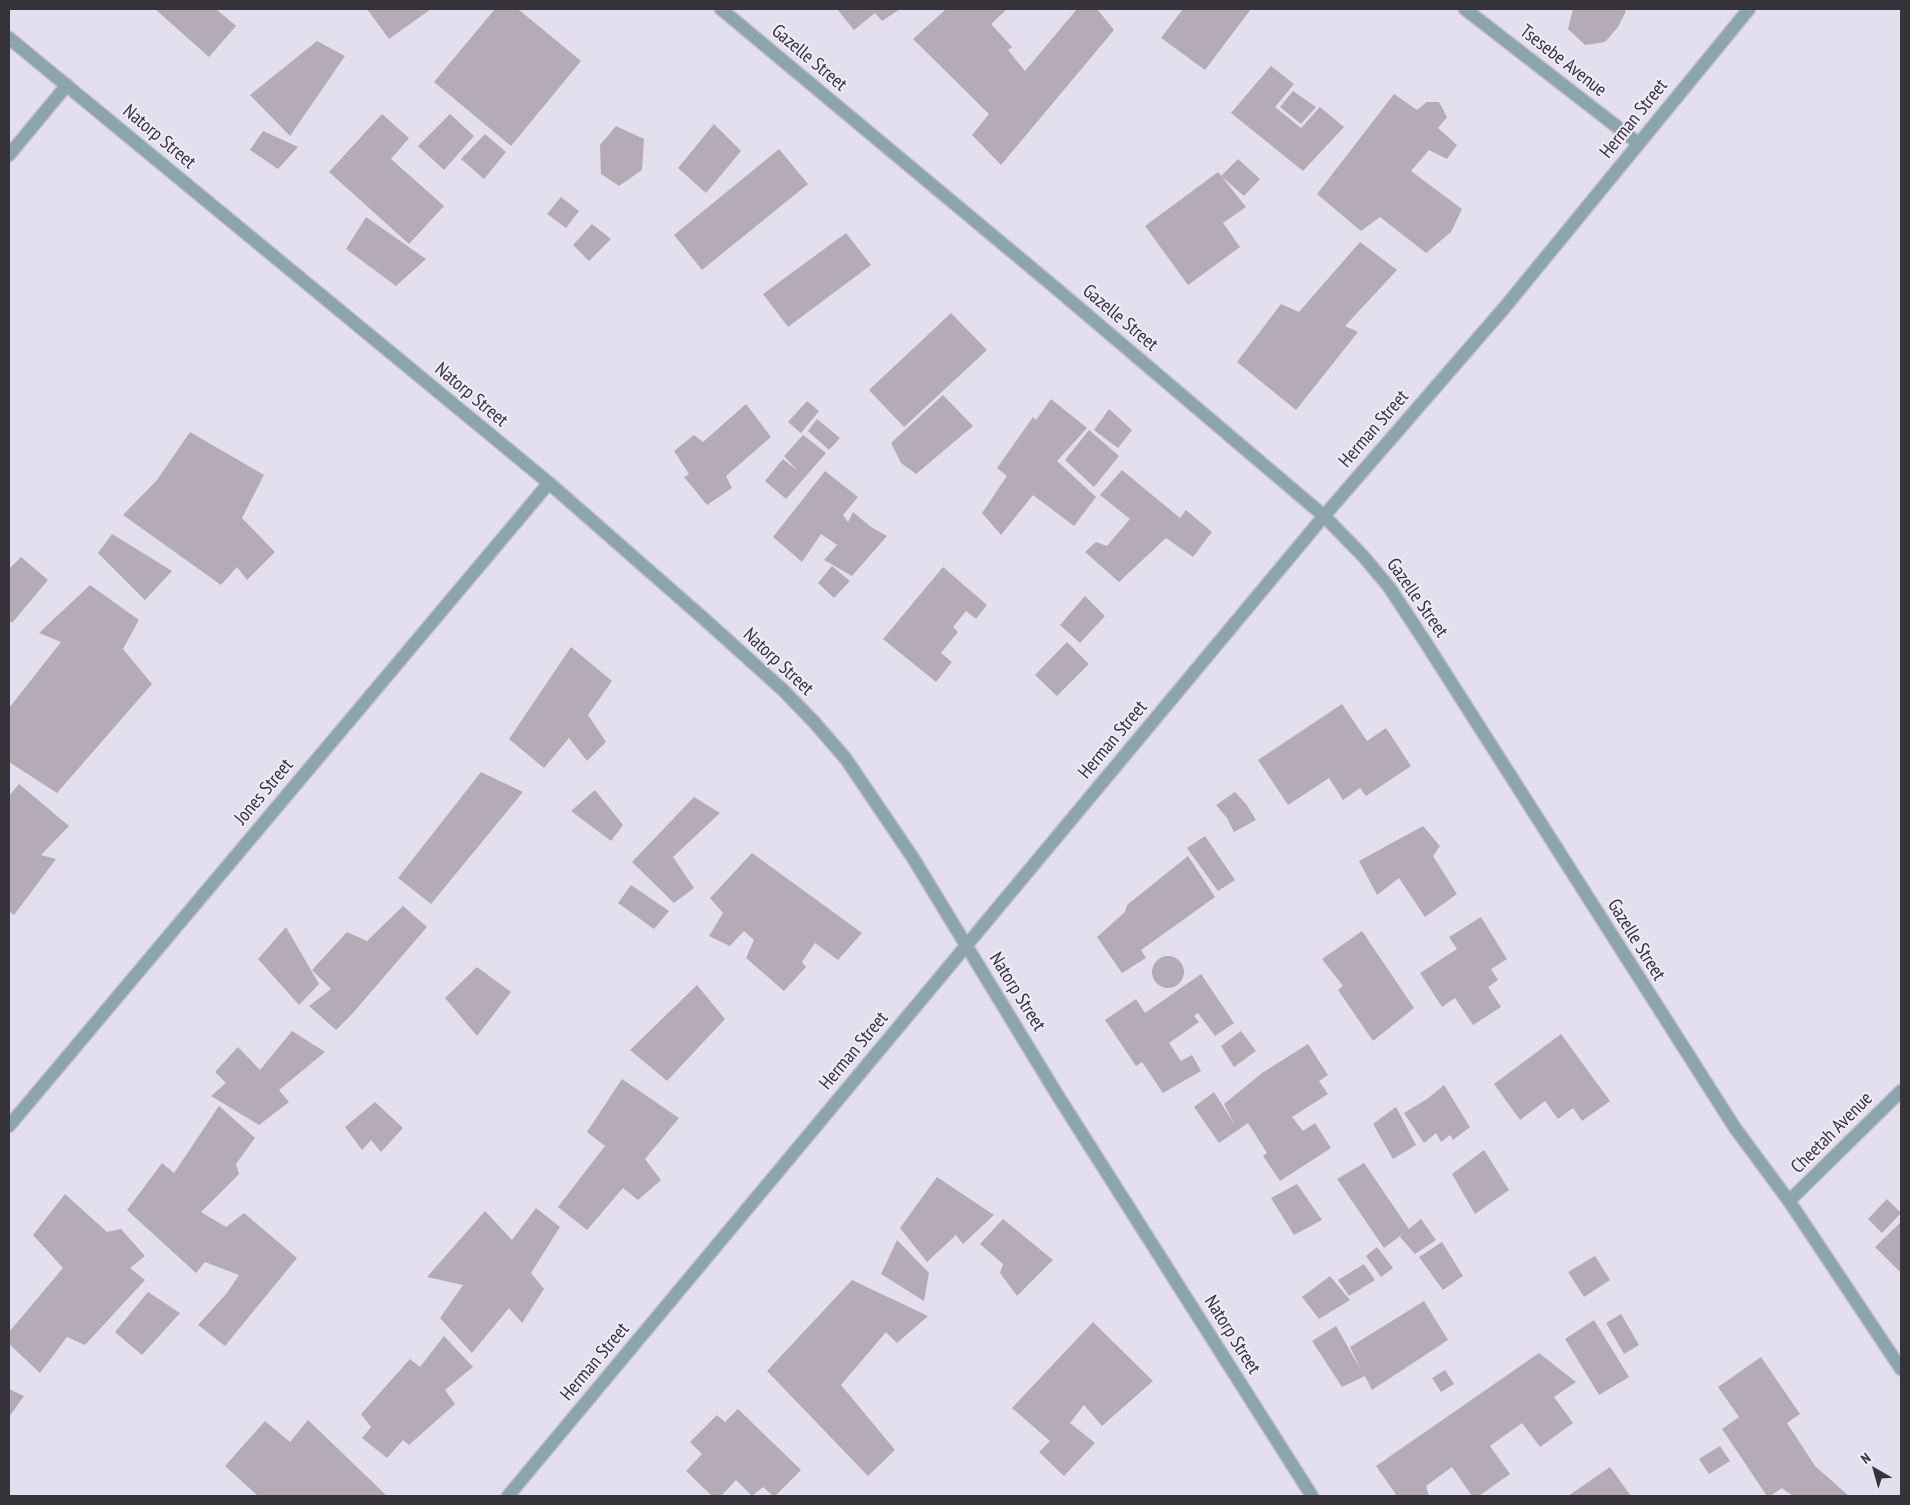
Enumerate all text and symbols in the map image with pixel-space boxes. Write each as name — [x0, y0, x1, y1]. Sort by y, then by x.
street label: Gazelle Street — [767, 20, 851, 96]
street label: Tsesebe Avenue — [1515, 20, 1611, 102]
street label: Herman Street — [1595, 75, 1673, 163]
street label: Natorp Street — [118, 100, 200, 174]
street label: Gazelle Street — [1078, 280, 1162, 356]
street label: Natorp Street — [430, 358, 512, 432]
street label: Herman Street — [1334, 386, 1414, 472]
street label: Gazelle Street — [1381, 554, 1453, 642]
street label: Natorp Street — [738, 624, 818, 700]
street label: Herman Street — [1074, 696, 1152, 784]
street label: Jones Street — [230, 755, 298, 829]
street label: Gazelle Street — [1602, 895, 1670, 985]
street label: Natorp Street — [984, 949, 1050, 1035]
street label: Herman Street — [815, 1007, 893, 1095]
street label: Cheetah Avenue — [1787, 1088, 1877, 1178]
street label: Natorp Street — [1199, 1292, 1265, 1378]
street label: Herman Street — [556, 1318, 634, 1406]
north arrow — [1850, 1445, 1900, 1495]
text: N — [1857, 1449, 1874, 1468]

